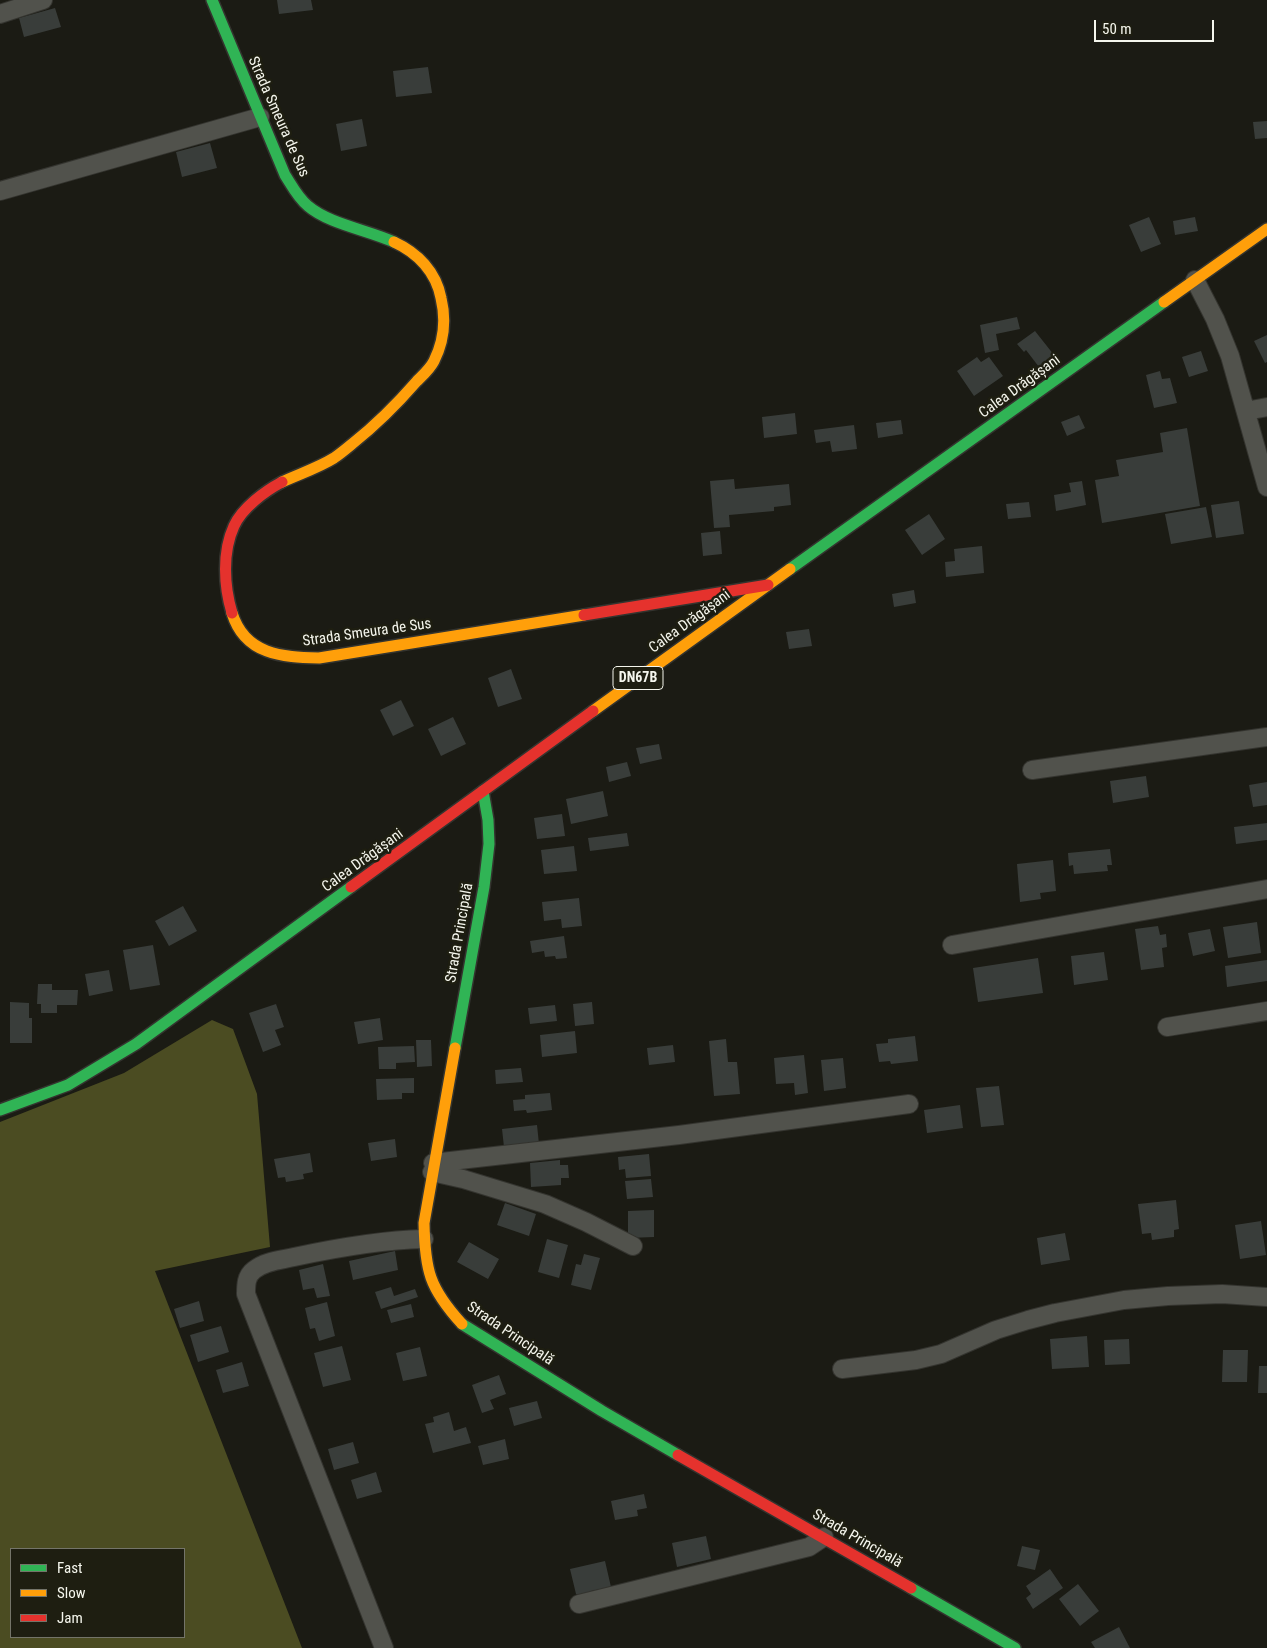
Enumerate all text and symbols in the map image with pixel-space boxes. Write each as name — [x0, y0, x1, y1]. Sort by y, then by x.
scale bar — [1097, 10, 1217, 42]
text: 50 m — [1102, 20, 1132, 38]
street label: Strada Smeura de Sus — [243, 54, 313, 180]
street label: Calea Drăgășani — [976, 351, 1064, 423]
street label: Calea Drăgășani — [646, 586, 734, 658]
street label: Strada Smeura de Sus — [301, 615, 433, 651]
road number: DN67B — [613, 666, 663, 690]
street label: Calea Drăgășani — [319, 825, 407, 897]
street label: Strada Principală — [442, 882, 478, 984]
street label: Strada Principală — [463, 1298, 557, 1370]
street label: Strada Principală — [809, 1506, 905, 1572]
legend — [10, 1548, 185, 1638]
text: Fast — [57, 1559, 82, 1577]
text: Slow — [57, 1584, 86, 1602]
text: Jam — [57, 1609, 83, 1627]

